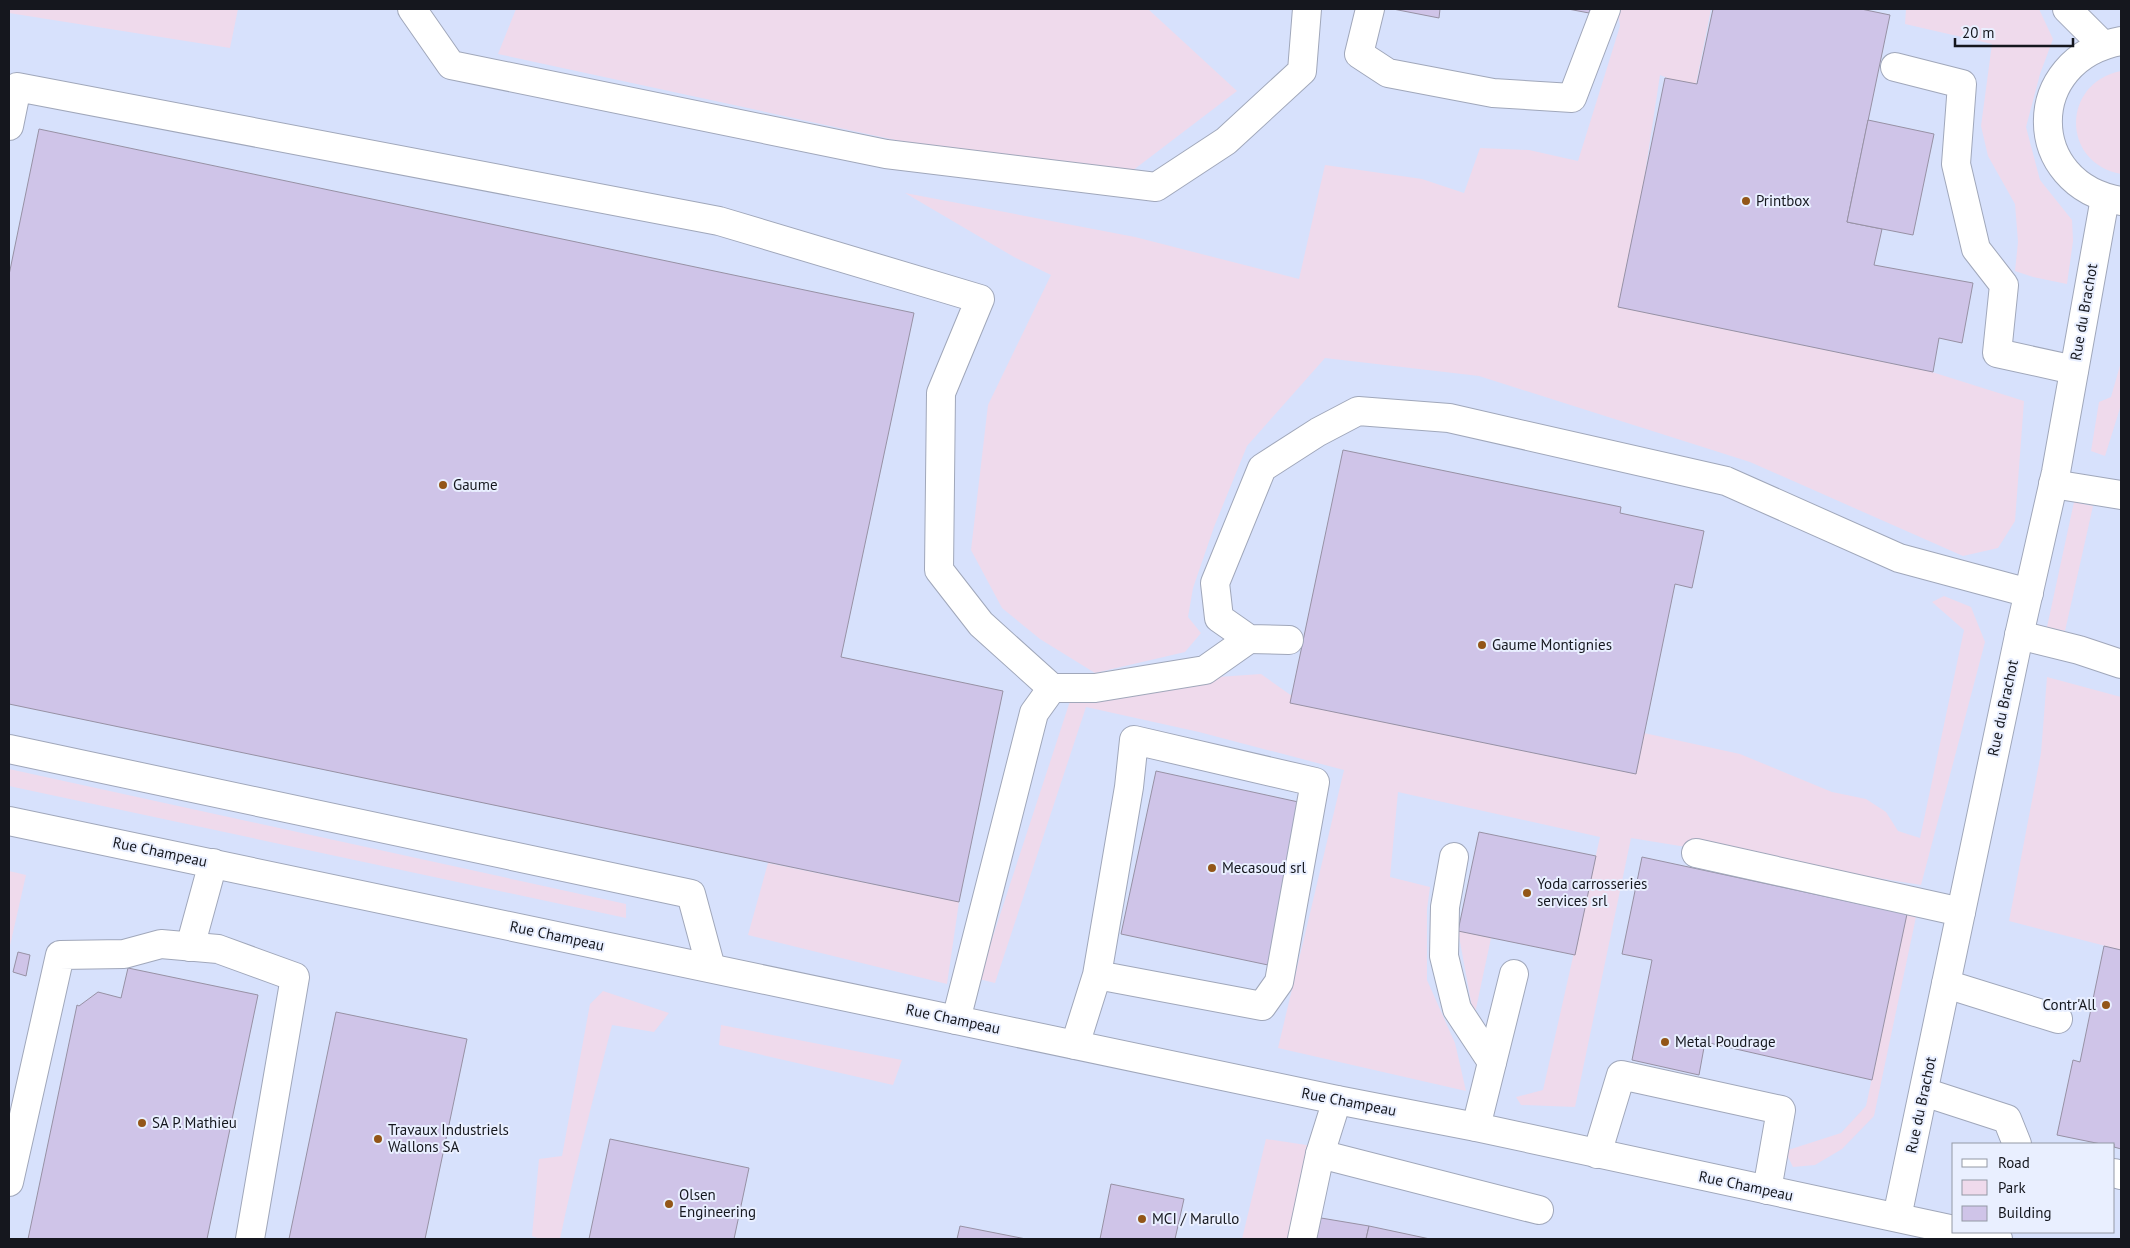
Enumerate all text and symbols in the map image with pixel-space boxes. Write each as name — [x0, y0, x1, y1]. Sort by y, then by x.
scale bar — [1955, 15, 2072, 47]
text: 20 m — [1962, 23, 1995, 42]
place label: Printbox — [1756, 191, 1810, 210]
marker: Printbox — [1740, 195, 1752, 207]
street label: Rue du Brachot — [2066, 262, 2101, 362]
place label: Gaume — [453, 475, 498, 494]
marker: Gaume — [437, 479, 449, 491]
place label: Gaume Montignies — [1492, 635, 1612, 654]
marker: Gaume Montignies — [1476, 639, 1488, 651]
street label: Rue du Brachot — [1983, 658, 2022, 758]
street label: Rue Champeau — [111, 832, 209, 871]
place label: Mecasoud srl — [1222, 858, 1306, 877]
marker: Mecasoud srl — [1206, 862, 1218, 874]
place label: Yoda carrosseries services srl — [1537, 874, 1647, 910]
marker: Yoda carrosseries services srl — [1521, 887, 1533, 899]
street label: Rue Champeau — [508, 916, 606, 955]
place label: Contr'All — [2043, 995, 2097, 1014]
street label: Rue Champeau — [904, 999, 1002, 1038]
marker: Contr'All — [2100, 999, 2112, 1011]
place label: Metal Poudrage — [1675, 1032, 1776, 1051]
marker: Metal Poudrage — [1659, 1036, 1671, 1048]
street label: Rue du Brachot — [1901, 1055, 1940, 1155]
street label: Rue Champeau — [1300, 1083, 1398, 1120]
place label: SA P. Mathieu — [152, 1113, 237, 1132]
marker: SA P. Mathieu — [136, 1117, 148, 1129]
place label: Travaux Industriels Wallons SA — [388, 1120, 509, 1156]
marker: Travaux Industriels Wallons SA — [372, 1133, 384, 1145]
legend — [1952, 1143, 2115, 1233]
text: Road — [1998, 1153, 2030, 1172]
street label: Rue Champeau — [1697, 1166, 1795, 1205]
text: Park — [1998, 1178, 2026, 1197]
place label: Olsen Engineering — [679, 1185, 756, 1221]
marker: Olsen Engineering — [663, 1198, 675, 1210]
text: Building — [1998, 1203, 2052, 1222]
place label: MCI / Marullo — [1152, 1209, 1239, 1228]
marker: MCI / Marullo — [1136, 1213, 1148, 1225]

